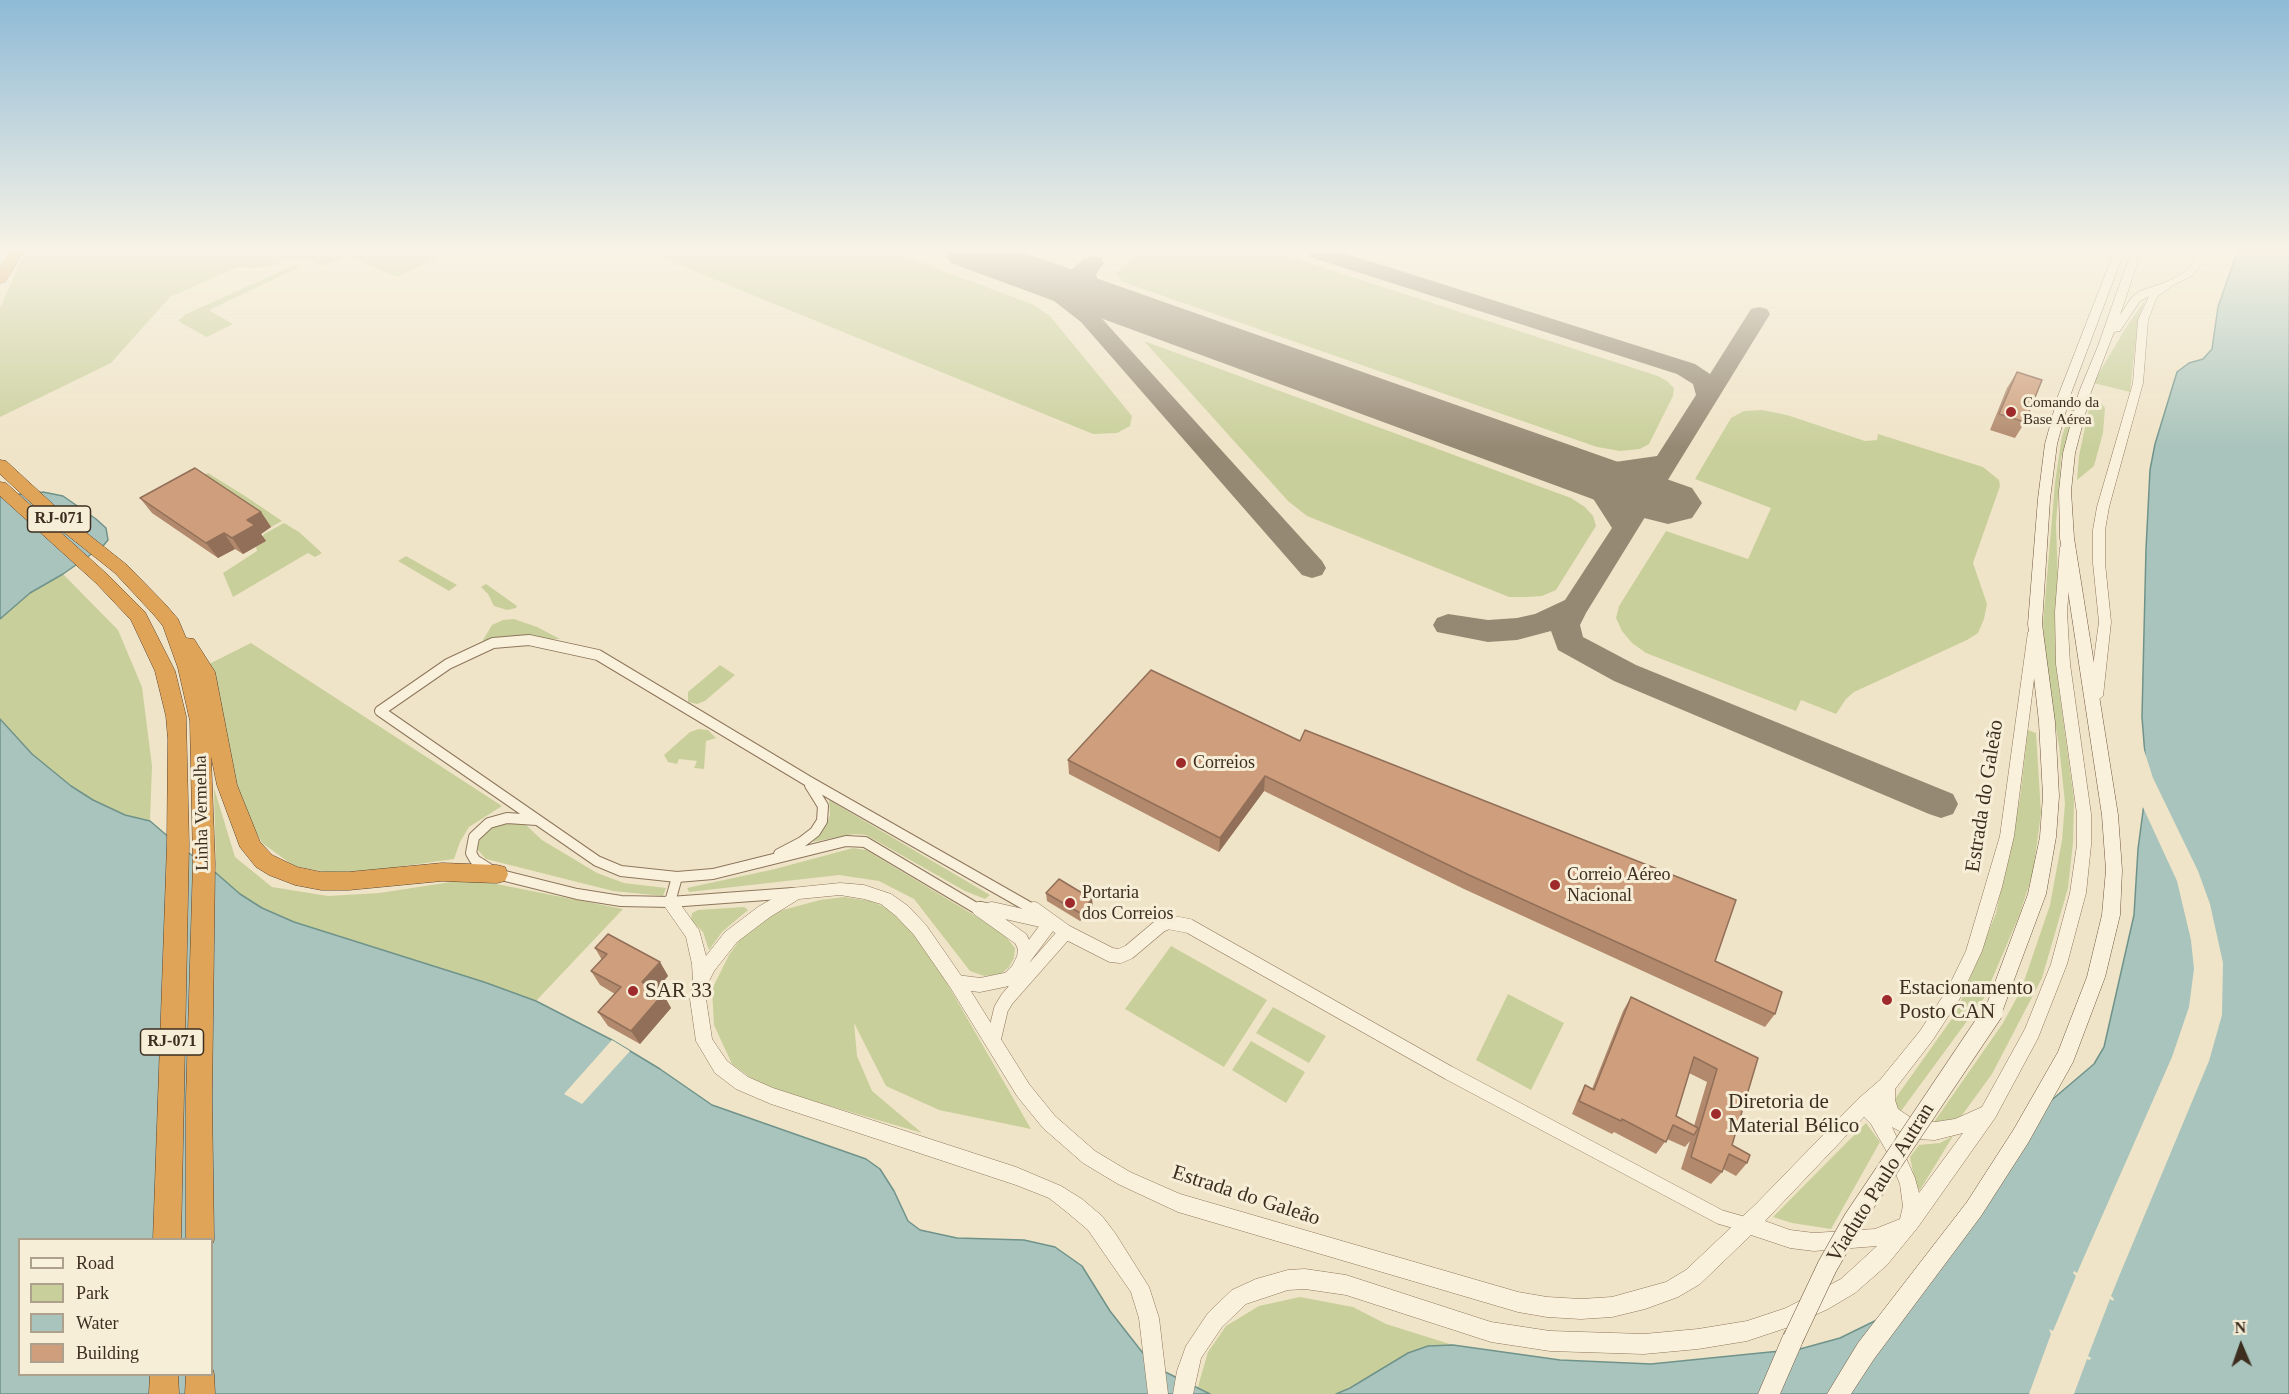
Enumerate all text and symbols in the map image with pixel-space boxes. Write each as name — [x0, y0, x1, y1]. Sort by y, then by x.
place label: Comando da Base Aérea — [2023, 394, 2099, 429]
marker: Comando da Base Aérea — [2004, 405, 2018, 419]
road number: RJ-071 — [28, 506, 90, 532]
street label: Estrada do Galeão — [1961, 718, 2009, 874]
place label: Correios — [1193, 752, 1255, 774]
street label: Linha Vermelha — [190, 755, 214, 871]
marker: Correios — [1174, 756, 1188, 770]
place label: Correio Aéreo Nacional — [1567, 864, 1670, 906]
marker: Correio Aéreo Nacional — [1548, 878, 1562, 892]
place label: Portaria dos Correios — [1082, 882, 1173, 924]
marker: Portaria dos Correios — [1063, 896, 1077, 910]
place label: Estacionamento Posto CAN — [1899, 975, 2033, 1025]
place label: SAR 33 — [645, 978, 712, 1004]
marker: SAR 33 — [626, 984, 640, 998]
marker: Estacionamento Posto CAN — [1880, 993, 1894, 1007]
road number: RJ-071 — [140, 1029, 204, 1055]
place label: Diretoria de Material Bélico — [1728, 1089, 1859, 1139]
street label: Viaduto Paulo Autran — [1822, 1099, 1940, 1267]
marker: Diretoria de Material Bélico — [1709, 1107, 1723, 1121]
street label: Estrada do Galeão — [1169, 1160, 1323, 1232]
legend — [18, 1238, 213, 1376]
text: Road — [76, 1253, 114, 1273]
text: Park — [76, 1283, 109, 1303]
text: Water — [76, 1313, 119, 1333]
north arrow — [2211, 1316, 2271, 1376]
text: N — [2234, 1319, 2246, 1336]
text: Building — [76, 1343, 139, 1363]

